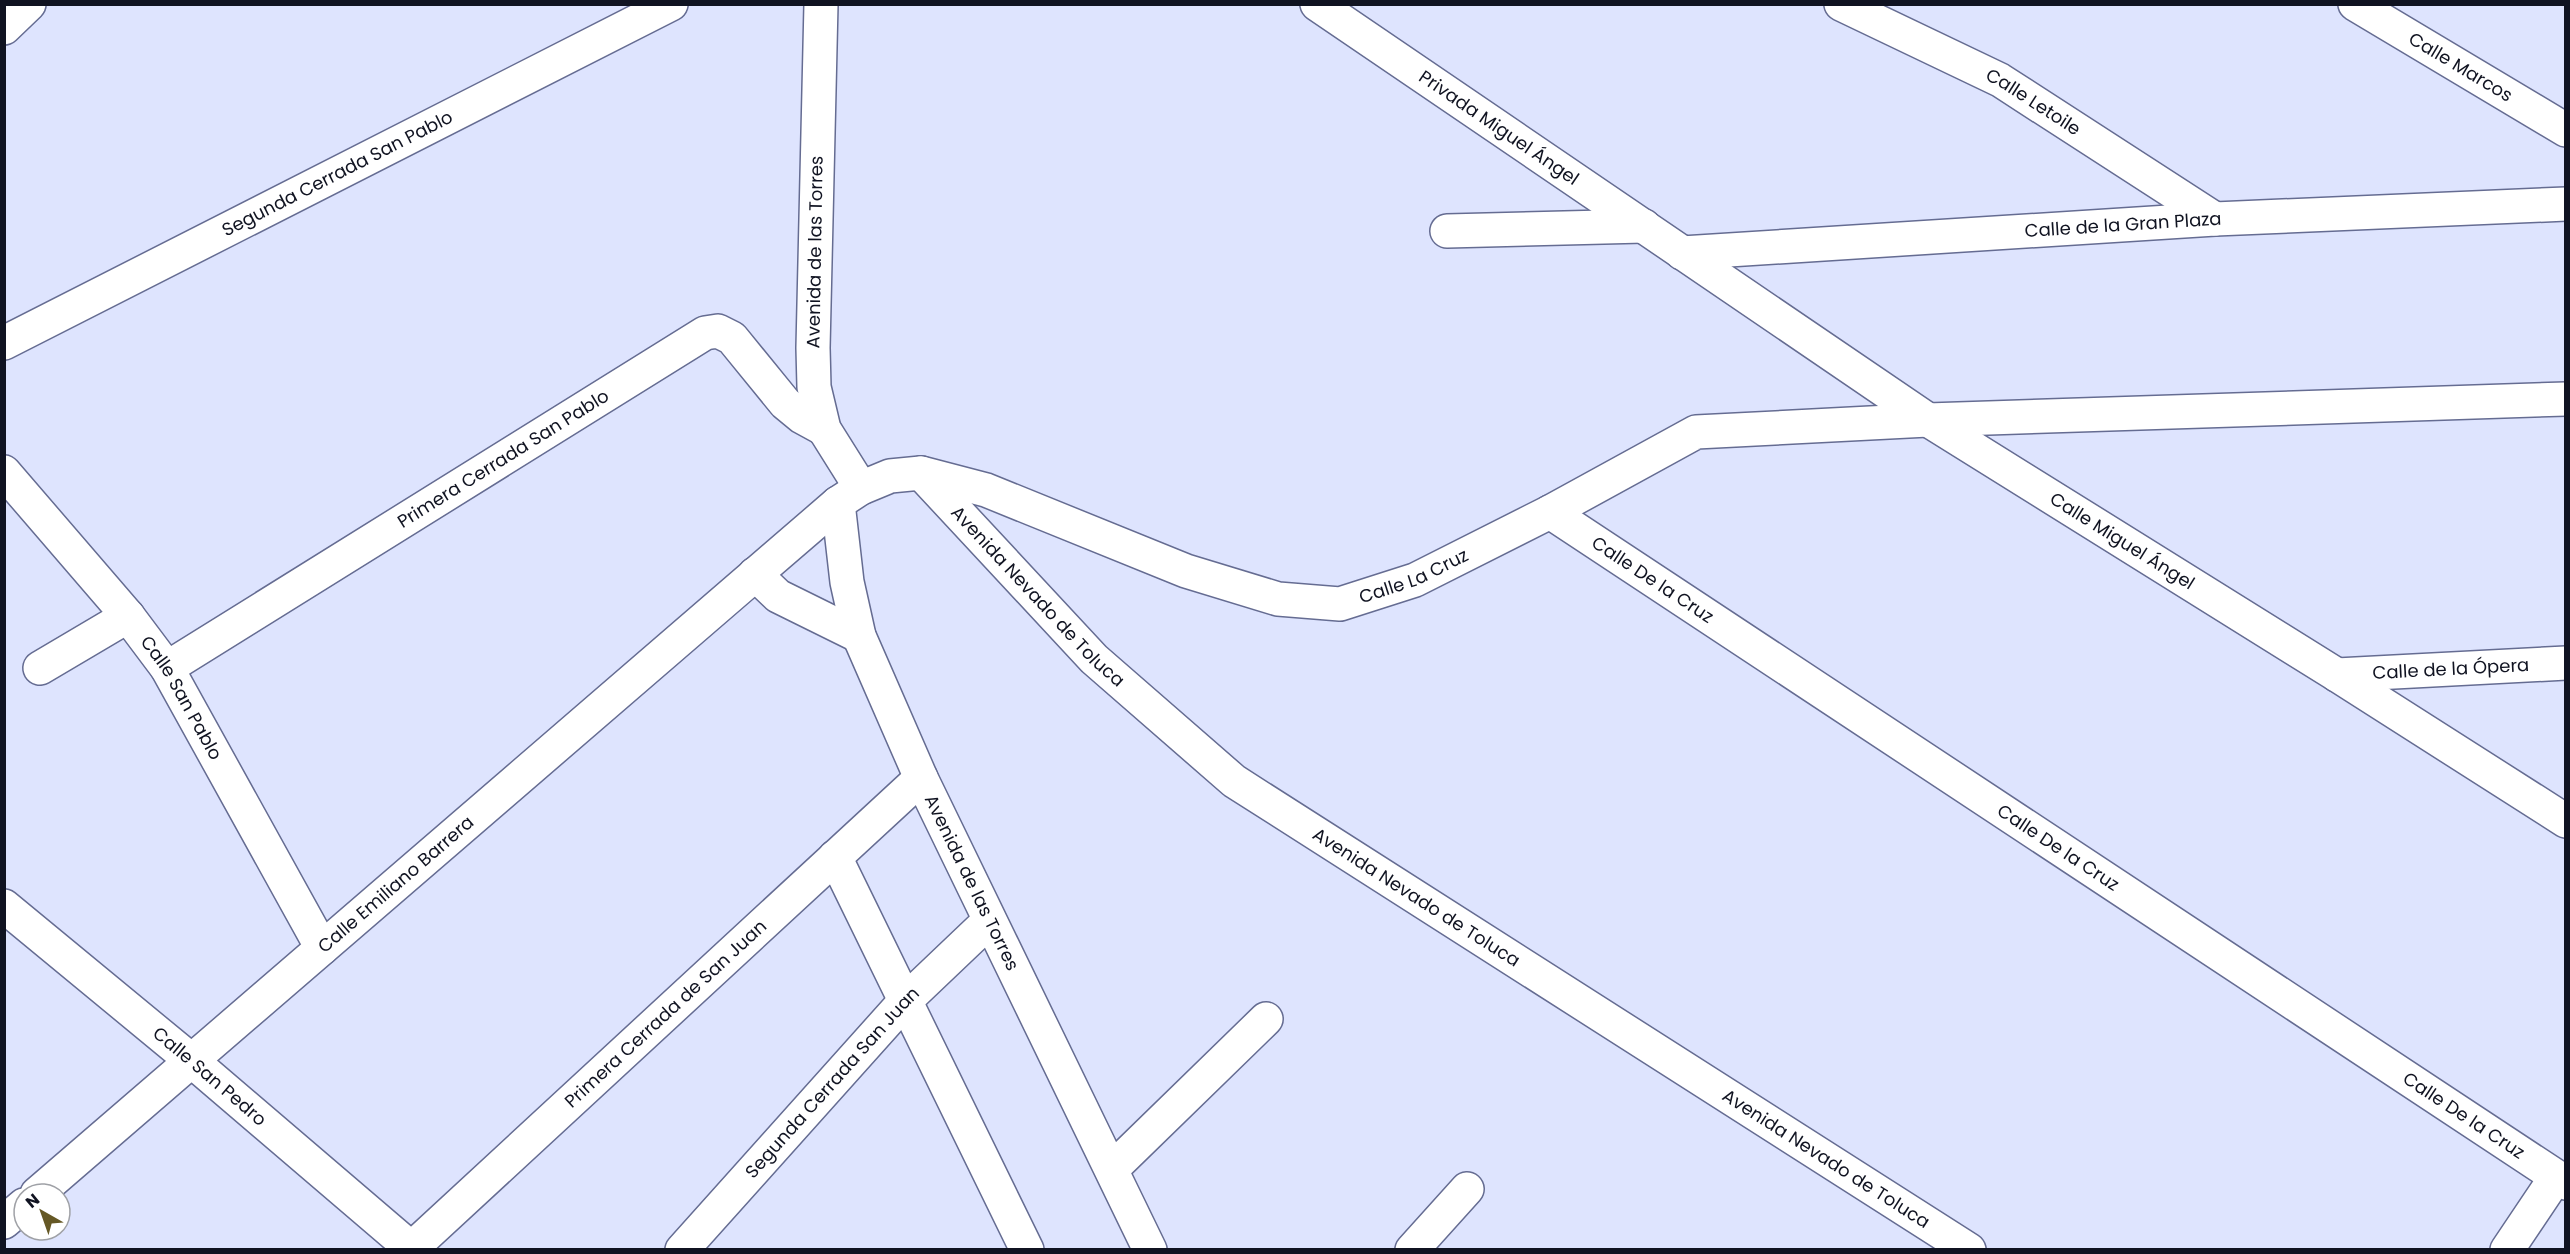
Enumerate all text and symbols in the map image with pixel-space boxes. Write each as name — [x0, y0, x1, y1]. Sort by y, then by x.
street label: Calle Marcos — [2404, 26, 2518, 107]
street label: Calle Letoile — [1982, 62, 2086, 141]
street label: Privada Miguel Ángel — [1414, 64, 1584, 191]
street label: Segunda Cerrada San Pablo — [217, 104, 457, 242]
street label: Avenida de las Torres — [800, 155, 829, 349]
street label: Calle de la Gran Plaza — [2024, 206, 2222, 243]
street label: Primera Cerrada San Pablo — [392, 383, 613, 534]
street label: Calle Miguel Ángel — [2045, 486, 2200, 595]
street label: Avenida Nevado de Toluca — [946, 500, 1130, 692]
street label: Calle De la Cruz — [1587, 530, 1719, 629]
street label: Calle La Cruz — [1356, 542, 1472, 609]
street label: Calle San Pablo — [135, 630, 228, 764]
street label: Calle de la Ópera — [2372, 652, 2530, 685]
street label: Avenida de las Torres — [919, 790, 1026, 975]
street label: Calle De la Cruz — [1993, 798, 2124, 897]
street label: Calle Emiliano Barrera — [312, 810, 479, 958]
street label: Avenida Nevado de Toluca — [1308, 821, 1525, 972]
street label: Primera Cerrada de San Juan — [559, 914, 772, 1113]
street label: Segunda Cerrada San Juan — [739, 981, 925, 1183]
street label: Calle San Pedro — [148, 1021, 272, 1131]
street label: Calle De la Cruz — [2398, 1066, 2530, 1164]
street label: Avenida Nevado de Toluca — [1718, 1083, 1935, 1234]
north arrow — [12, 1182, 72, 1242]
text: N — [21, 1188, 45, 1214]

